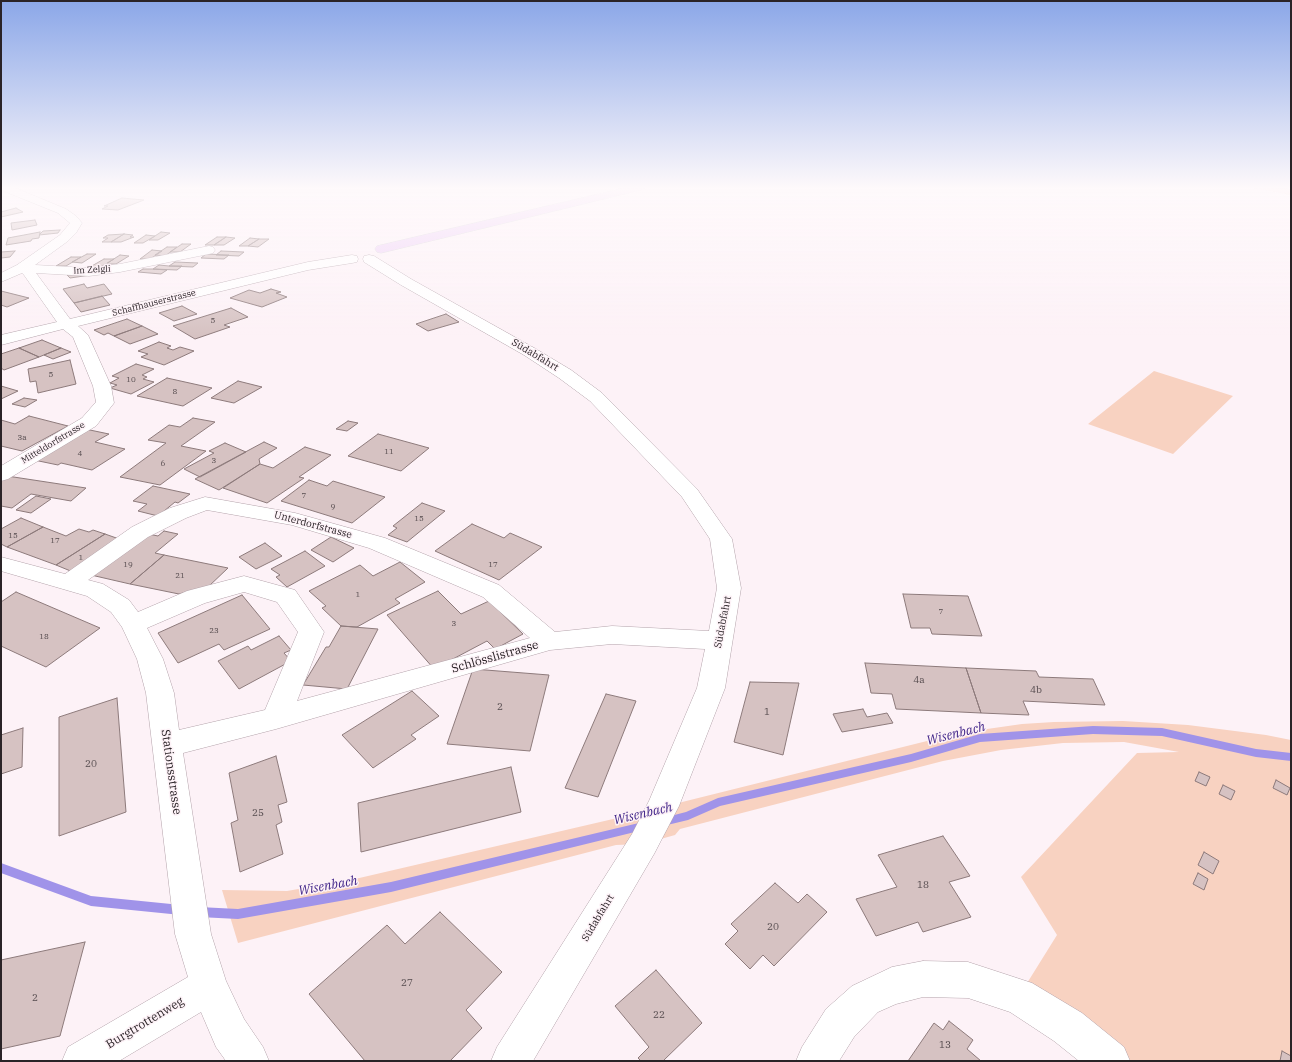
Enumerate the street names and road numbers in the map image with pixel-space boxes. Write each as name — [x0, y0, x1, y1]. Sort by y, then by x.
street label: Im Zelgli — [73, 264, 111, 276]
street label: Schaffhauserstrasse — [111, 287, 197, 319]
street label: Südabfahrt — [509, 336, 561, 374]
street label: Mitteldorfstrasse — [19, 420, 87, 466]
street label: Unterdorfstrasse — [273, 509, 353, 541]
street label: Südabfahrt — [712, 595, 734, 649]
street label: Schlösslistrasse — [450, 638, 540, 676]
street label: Stationsstrasse — [158, 728, 184, 816]
street label: Südabfahrt — [579, 892, 617, 944]
street label: Burgtrottenweg — [104, 994, 186, 1052]

